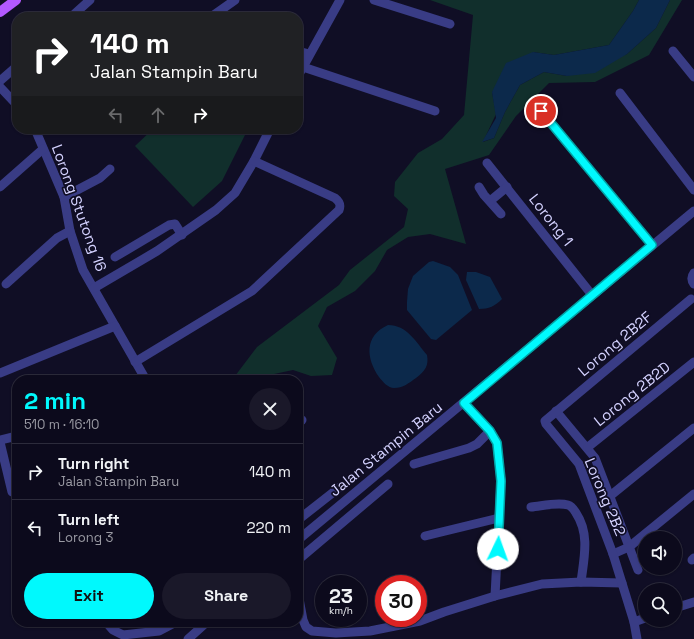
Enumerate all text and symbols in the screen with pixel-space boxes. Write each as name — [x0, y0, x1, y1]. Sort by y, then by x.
text: 140 m — [90, 25, 170, 61]
icon: right — [24, 28, 76, 80]
text: Jalan Stampin Baru — [90, 60, 258, 83]
pin — [524, 94, 558, 128]
icon: arrive — [530, 100, 552, 122]
icon: left — [105, 104, 127, 126]
icon: ahead — [147, 104, 169, 126]
icon: right — [189, 104, 211, 126]
street label: Lorong Stutong 16 — [48, 142, 111, 274]
street label: Lorong 1 — [525, 190, 578, 250]
street label: Lorong 2B2F — [574, 307, 656, 380]
street label: Lorong 2B2D — [590, 357, 674, 430]
text: 2 min — [24, 385, 86, 416]
button: close — [249, 388, 291, 430]
street label: Jalan Stampin Baru — [325, 397, 446, 500]
text: 510 m · 16:10 — [24, 416, 99, 433]
text: Turn right — [58, 454, 129, 473]
street label: Lorong 2B2 — [581, 455, 630, 539]
icon: right — [24, 461, 46, 483]
text: 140 m — [249, 462, 291, 481]
text: Jalan Stampin Baru — [58, 473, 179, 490]
text: Turn left — [58, 510, 120, 529]
icon: left — [24, 517, 46, 539]
text: 220 m — [247, 518, 291, 537]
position arrow — [477, 528, 519, 570]
text: Lorong 3 — [58, 529, 113, 546]
map controls — [638, 531, 682, 627]
button: sound — [638, 531, 682, 575]
button: Exit — [24, 573, 154, 619]
button: Share — [162, 573, 291, 619]
speed limit sign: 30 — [375, 575, 427, 627]
text: 23 — [329, 583, 353, 609]
button: search — [638, 583, 682, 627]
text: km/h — [329, 604, 353, 617]

